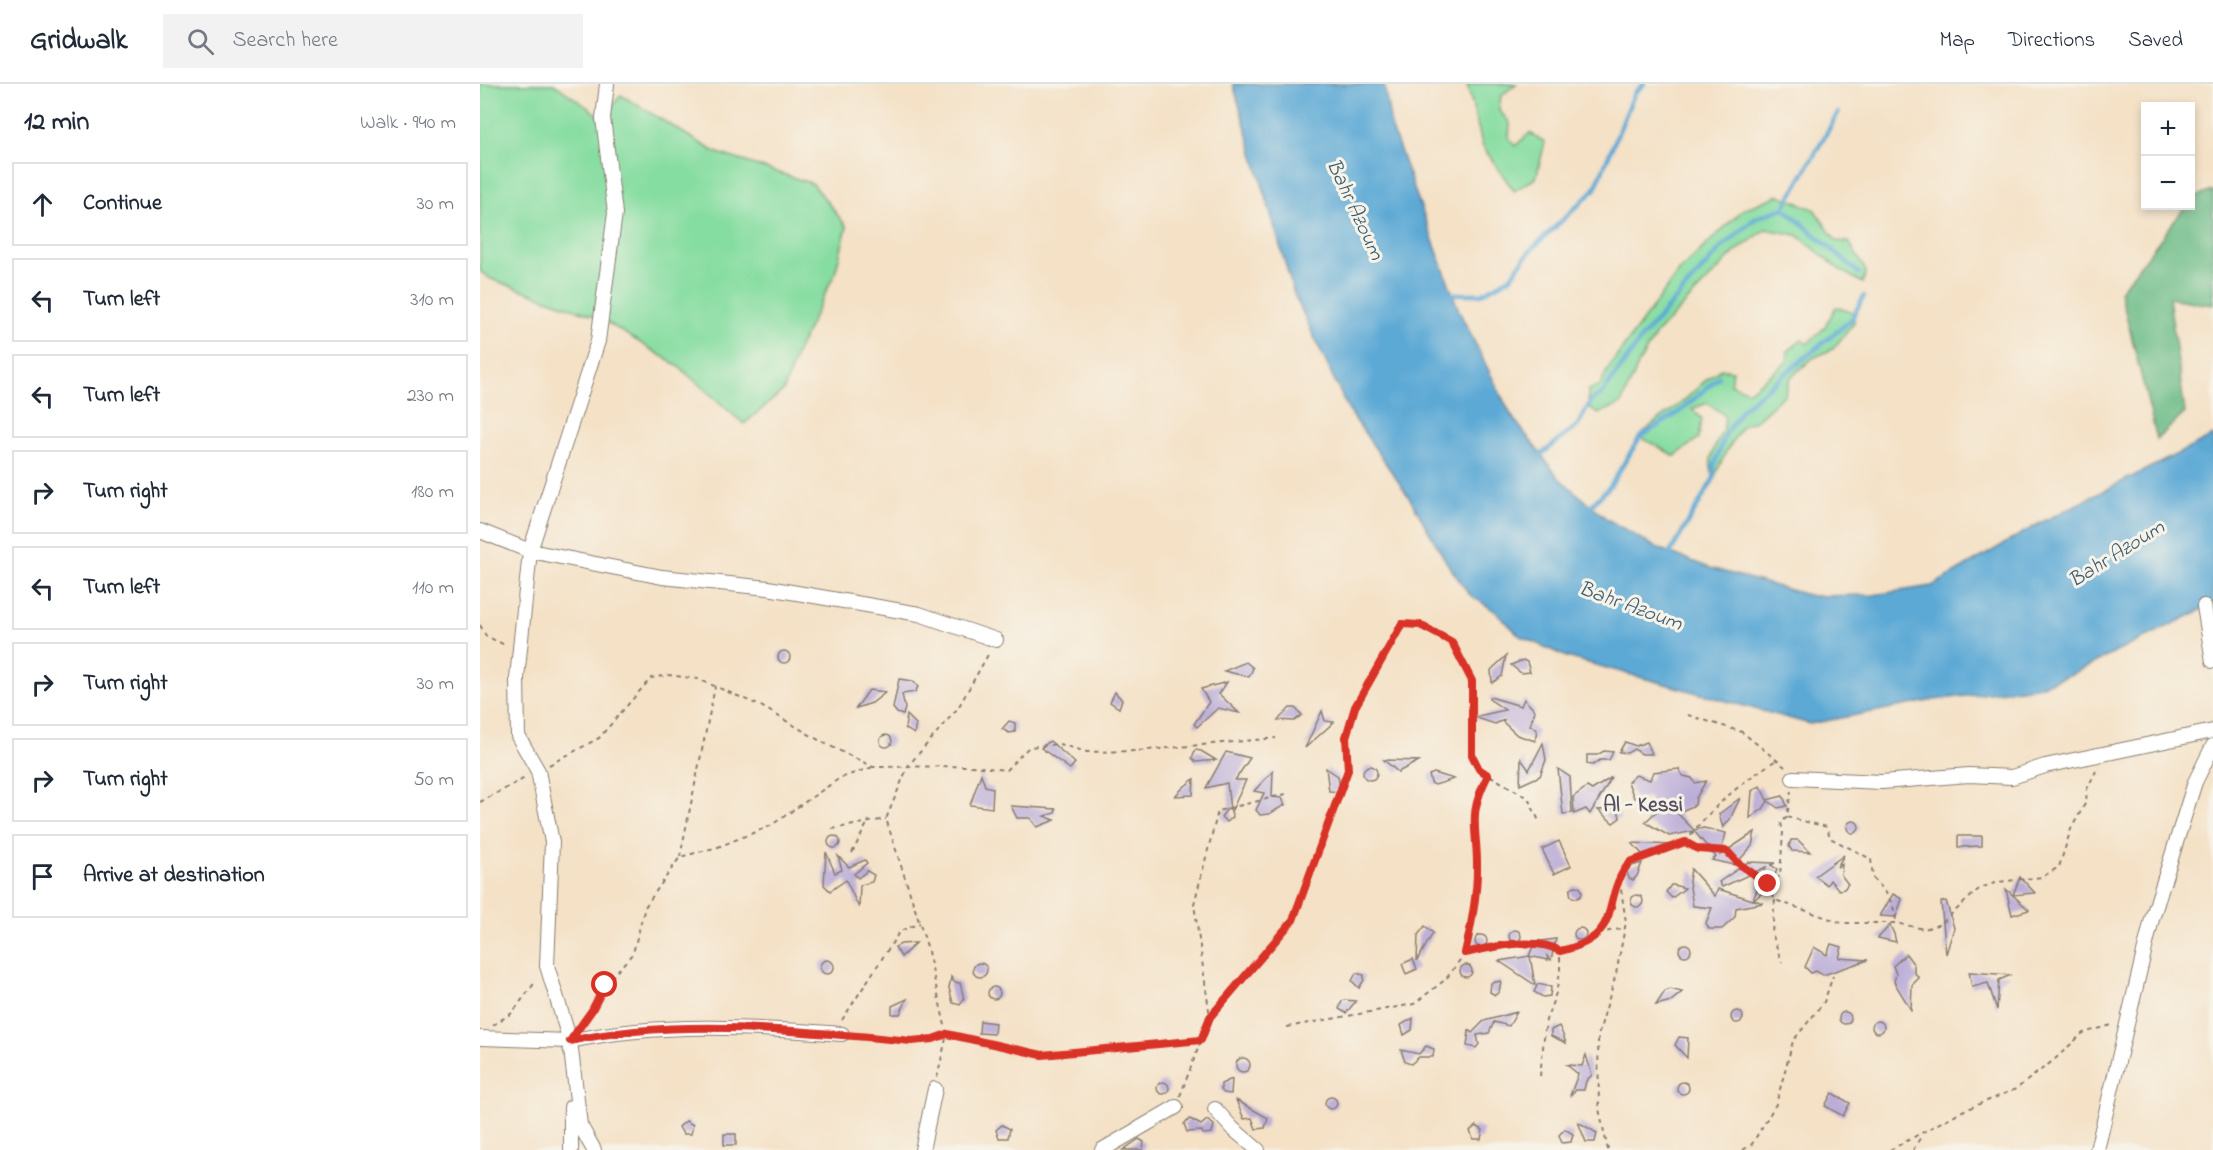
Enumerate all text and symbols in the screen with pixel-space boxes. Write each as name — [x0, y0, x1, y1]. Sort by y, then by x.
search box — [163, 14, 583, 68]
text: Gridwalk — [30, 21, 127, 62]
icon: search — [184, 25, 217, 58]
text: Search here — [232, 25, 338, 57]
text: Map — [1939, 26, 1975, 56]
text: Directions — [2008, 26, 2095, 56]
text: Saved — [2128, 26, 2183, 56]
map controls — [2141, 102, 2195, 210]
button: + — [2141, 102, 2195, 156]
text: 12 min — [24, 104, 89, 142]
text: Walk · 940 m — [360, 109, 456, 138]
water label: Bahr Azoum — [1318, 155, 1391, 266]
button: − — [2141, 156, 2195, 210]
icon: ahead — [26, 188, 59, 221]
text: Continue — [83, 188, 162, 220]
text: 30 m — [417, 190, 454, 219]
icon: left — [26, 284, 59, 317]
text: Turn left — [83, 284, 160, 316]
text: 310 m — [410, 286, 454, 315]
icon: left — [26, 380, 59, 413]
text: Turn left — [83, 380, 160, 412]
text: 230 m — [407, 382, 454, 411]
icon: right — [26, 476, 59, 509]
text: Turn right — [83, 476, 168, 508]
text: 180 m — [411, 478, 454, 507]
water label: Bahr Azoum — [2063, 513, 2171, 596]
icon: left — [26, 572, 59, 605]
text: Turn left — [83, 572, 160, 604]
text: 110 m — [412, 574, 454, 603]
water label: Bahr Azoum — [1574, 574, 1687, 640]
icon: right — [26, 668, 59, 701]
text: Turn right — [83, 668, 168, 700]
text: 30 m — [417, 670, 454, 699]
icon: right — [26, 764, 59, 797]
text: Turn right — [83, 764, 168, 796]
text: 50 m — [413, 766, 454, 795]
district label: Al - Kessi — [1603, 791, 1683, 821]
icon: arrive — [26, 860, 59, 893]
text: Arrive at destination — [83, 860, 265, 892]
route end — [1754, 870, 1780, 896]
route start — [591, 971, 617, 997]

